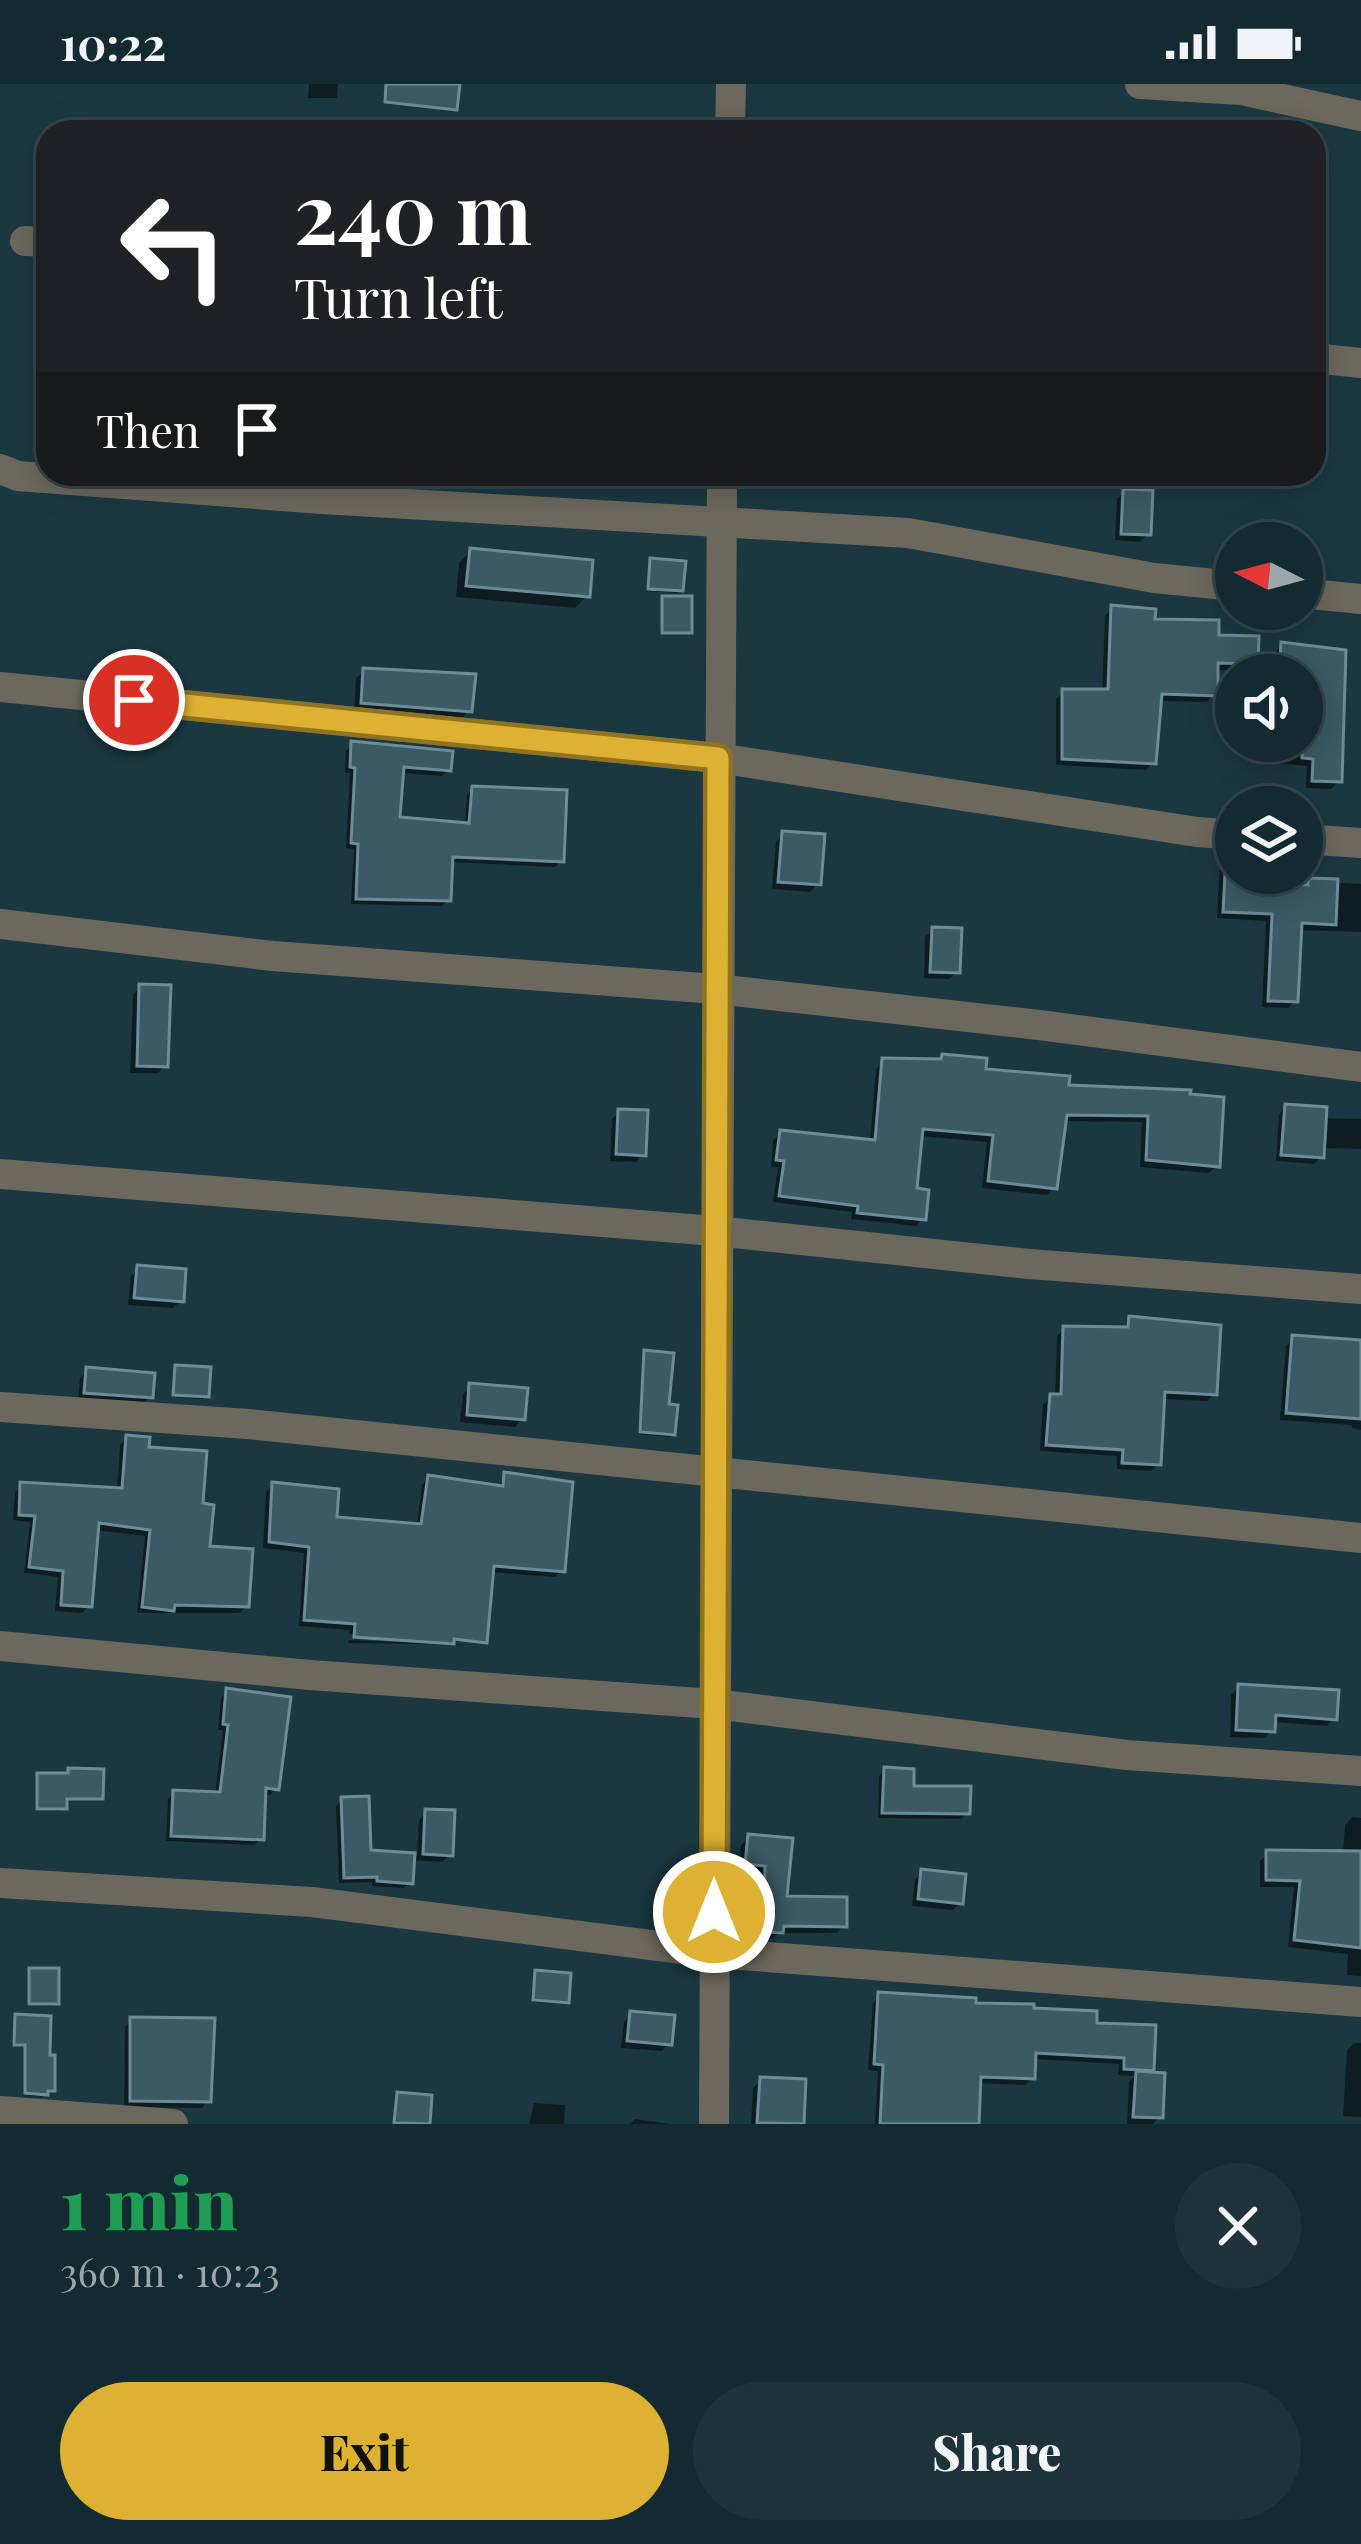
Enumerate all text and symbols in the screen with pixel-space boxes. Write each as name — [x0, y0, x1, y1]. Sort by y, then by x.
text: 10:22 — [60, 12, 166, 72]
text: 240 m — [294, 154, 532, 266]
icon: left — [96, 168, 252, 324]
text: Turn left — [294, 261, 503, 333]
icon: arrive — [224, 396, 290, 462]
text: Then — [96, 399, 200, 459]
north arrow — [1215, 522, 1323, 630]
map controls — [1215, 522, 1323, 894]
pin — [83, 649, 185, 751]
button: sound — [1215, 654, 1323, 762]
icon: arrive — [101, 667, 167, 733]
button: layers — [1215, 786, 1323, 894]
position arrow — [651, 1849, 777, 1975]
text: 1 min — [60, 2152, 238, 2248]
button: close — [1175, 2163, 1301, 2289]
text: 360 m · 10:23 — [60, 2245, 280, 2297]
button: Exit — [60, 2382, 669, 2520]
button: Share — [693, 2382, 1301, 2520]

